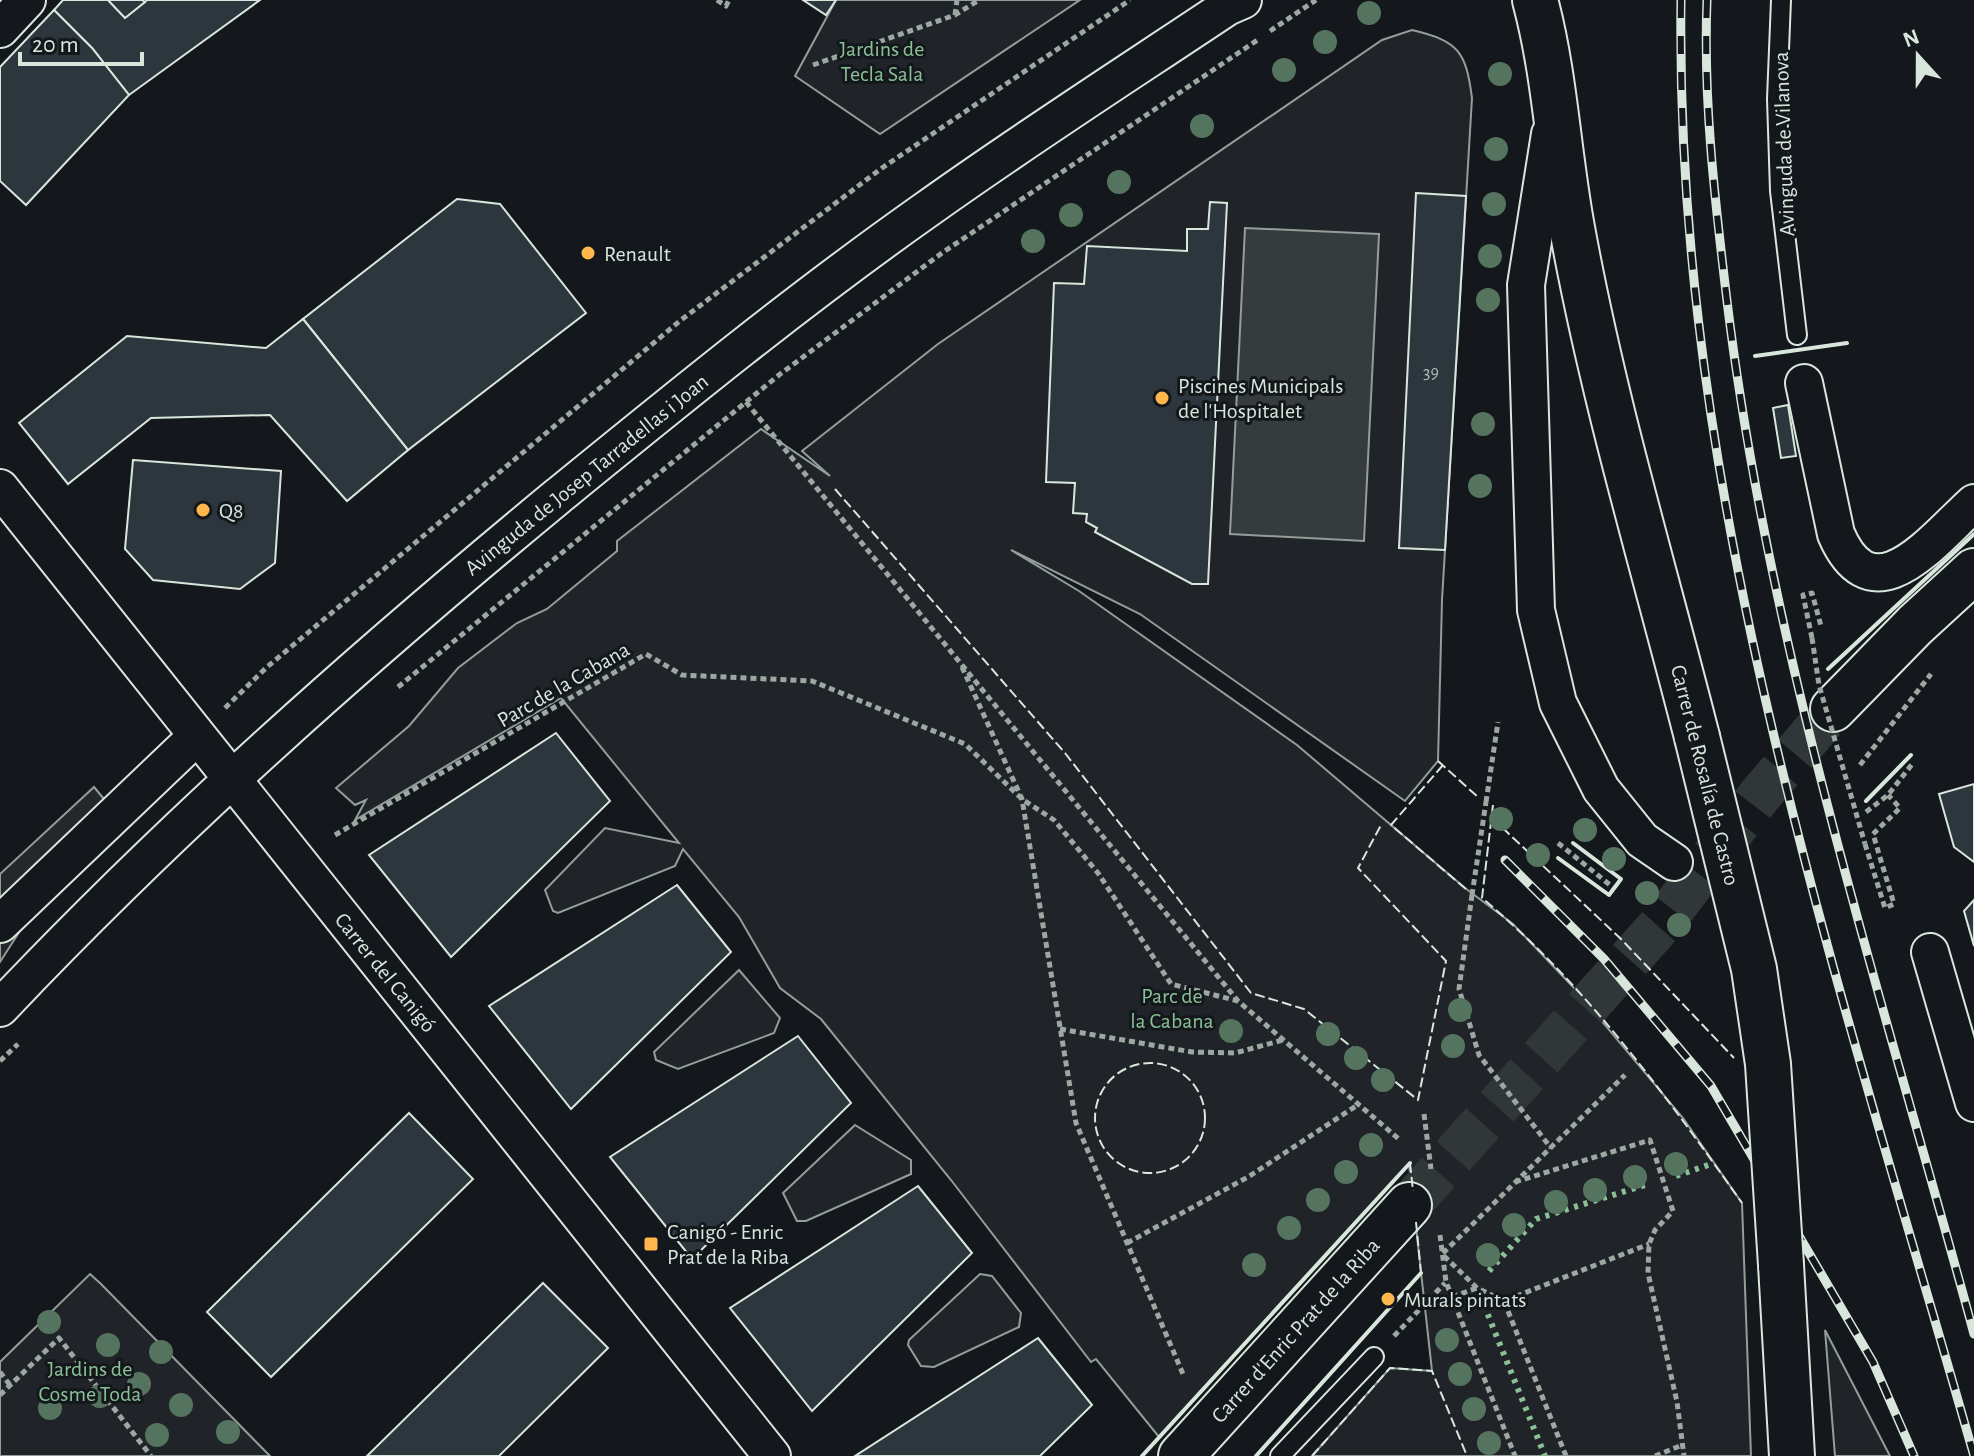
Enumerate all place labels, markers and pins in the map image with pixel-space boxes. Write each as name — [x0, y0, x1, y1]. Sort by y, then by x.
place label: Renault — [604, 243, 671, 265]
marker: Renault — [579, 244, 597, 262]
place label: Piscines Municipals de l'Hospitalet — [1178, 375, 1343, 422]
marker: Piscines Municipals de l'Hospitalet — [1153, 389, 1171, 407]
place label: Q8 — [219, 500, 244, 522]
marker: Q8 — [194, 501, 212, 519]
place label: Canigó - Enric Prat de la Riba — [667, 1221, 789, 1268]
marker: Canigó - Enric Prat de la Riba — [642, 1235, 660, 1253]
place label: Murals pintats — [1404, 1289, 1526, 1311]
marker: Murals pintats — [1379, 1290, 1397, 1308]

